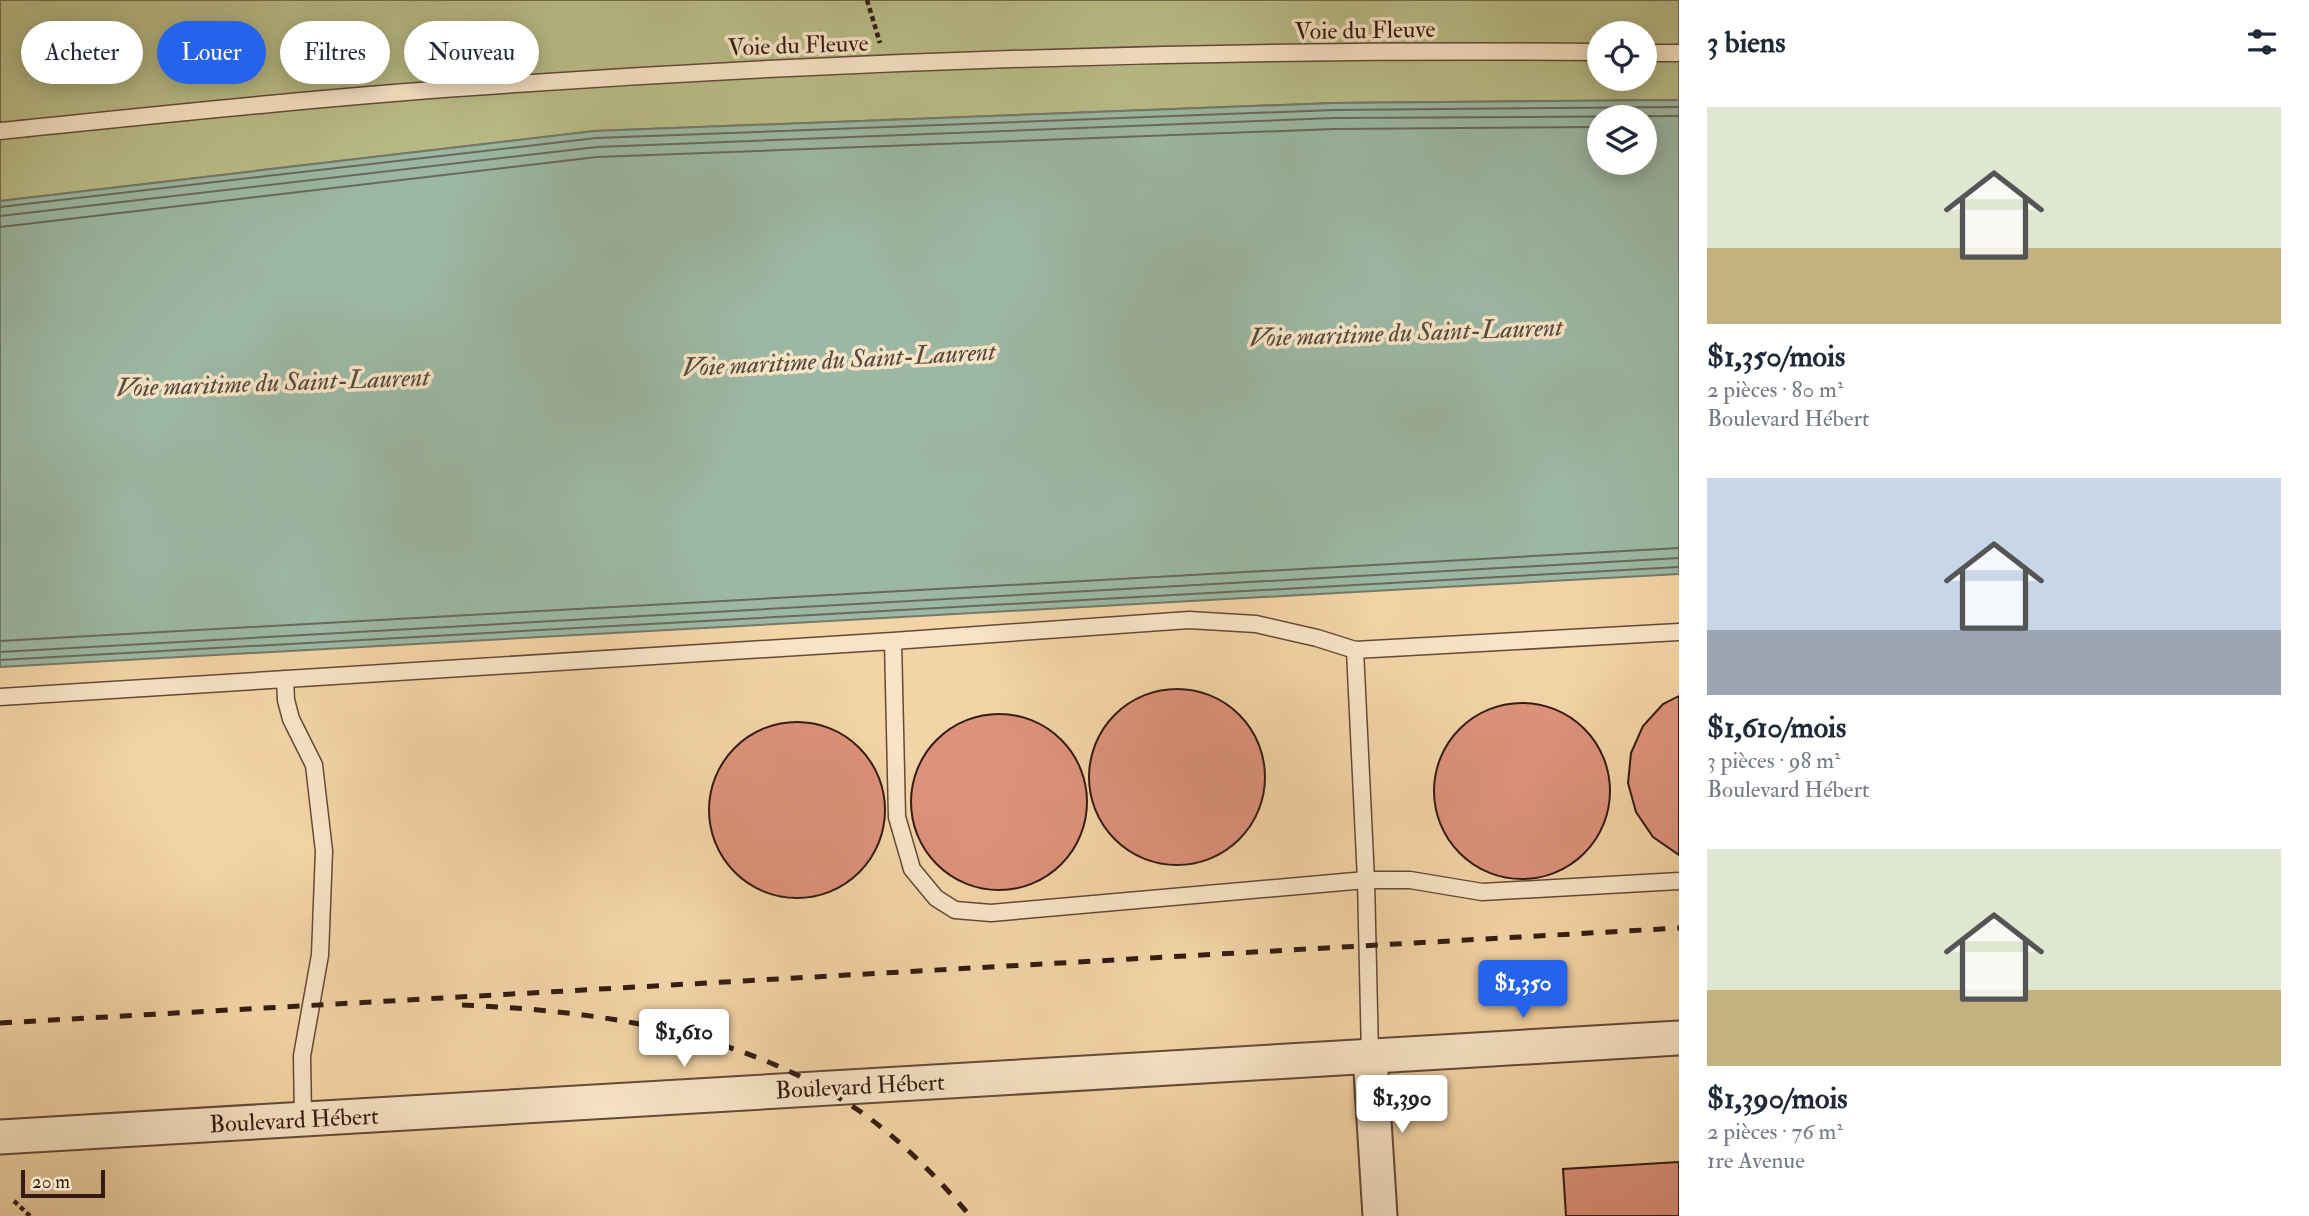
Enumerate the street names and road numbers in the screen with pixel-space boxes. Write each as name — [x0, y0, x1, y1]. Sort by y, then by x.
street label: Voie du Fleuve — [1294, 14, 1436, 47]
street label: Voie du Fleuve — [727, 28, 869, 63]
street label: Boulevard Hébert — [775, 1067, 946, 1106]
street label: Boulevard Hébert — [209, 1101, 380, 1140]

